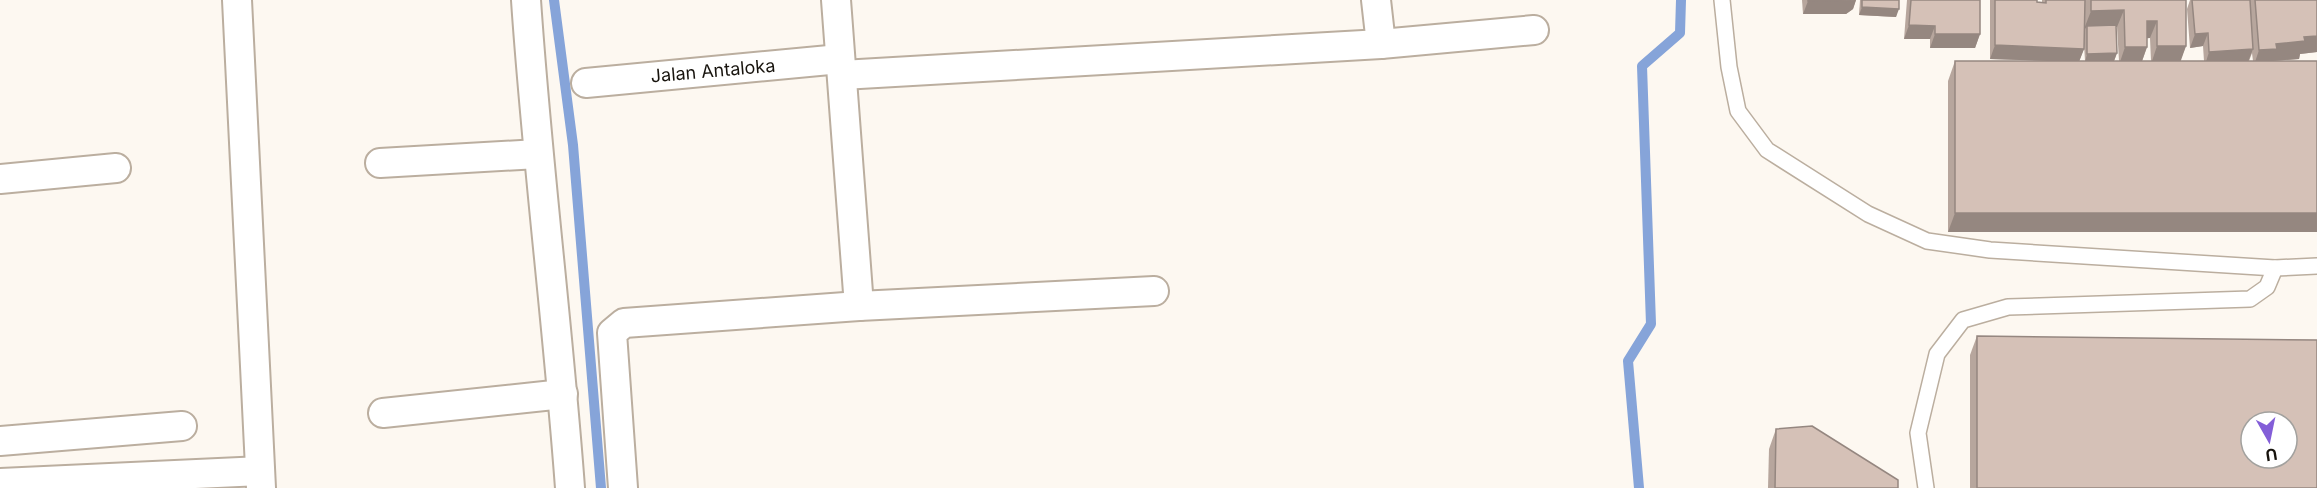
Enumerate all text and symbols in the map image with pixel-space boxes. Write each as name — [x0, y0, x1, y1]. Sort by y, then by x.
street label: Jalan Antaloka — [650, 55, 776, 86]
north arrow — [2239, 410, 2299, 470]
text: U — [2264, 444, 2279, 466]

